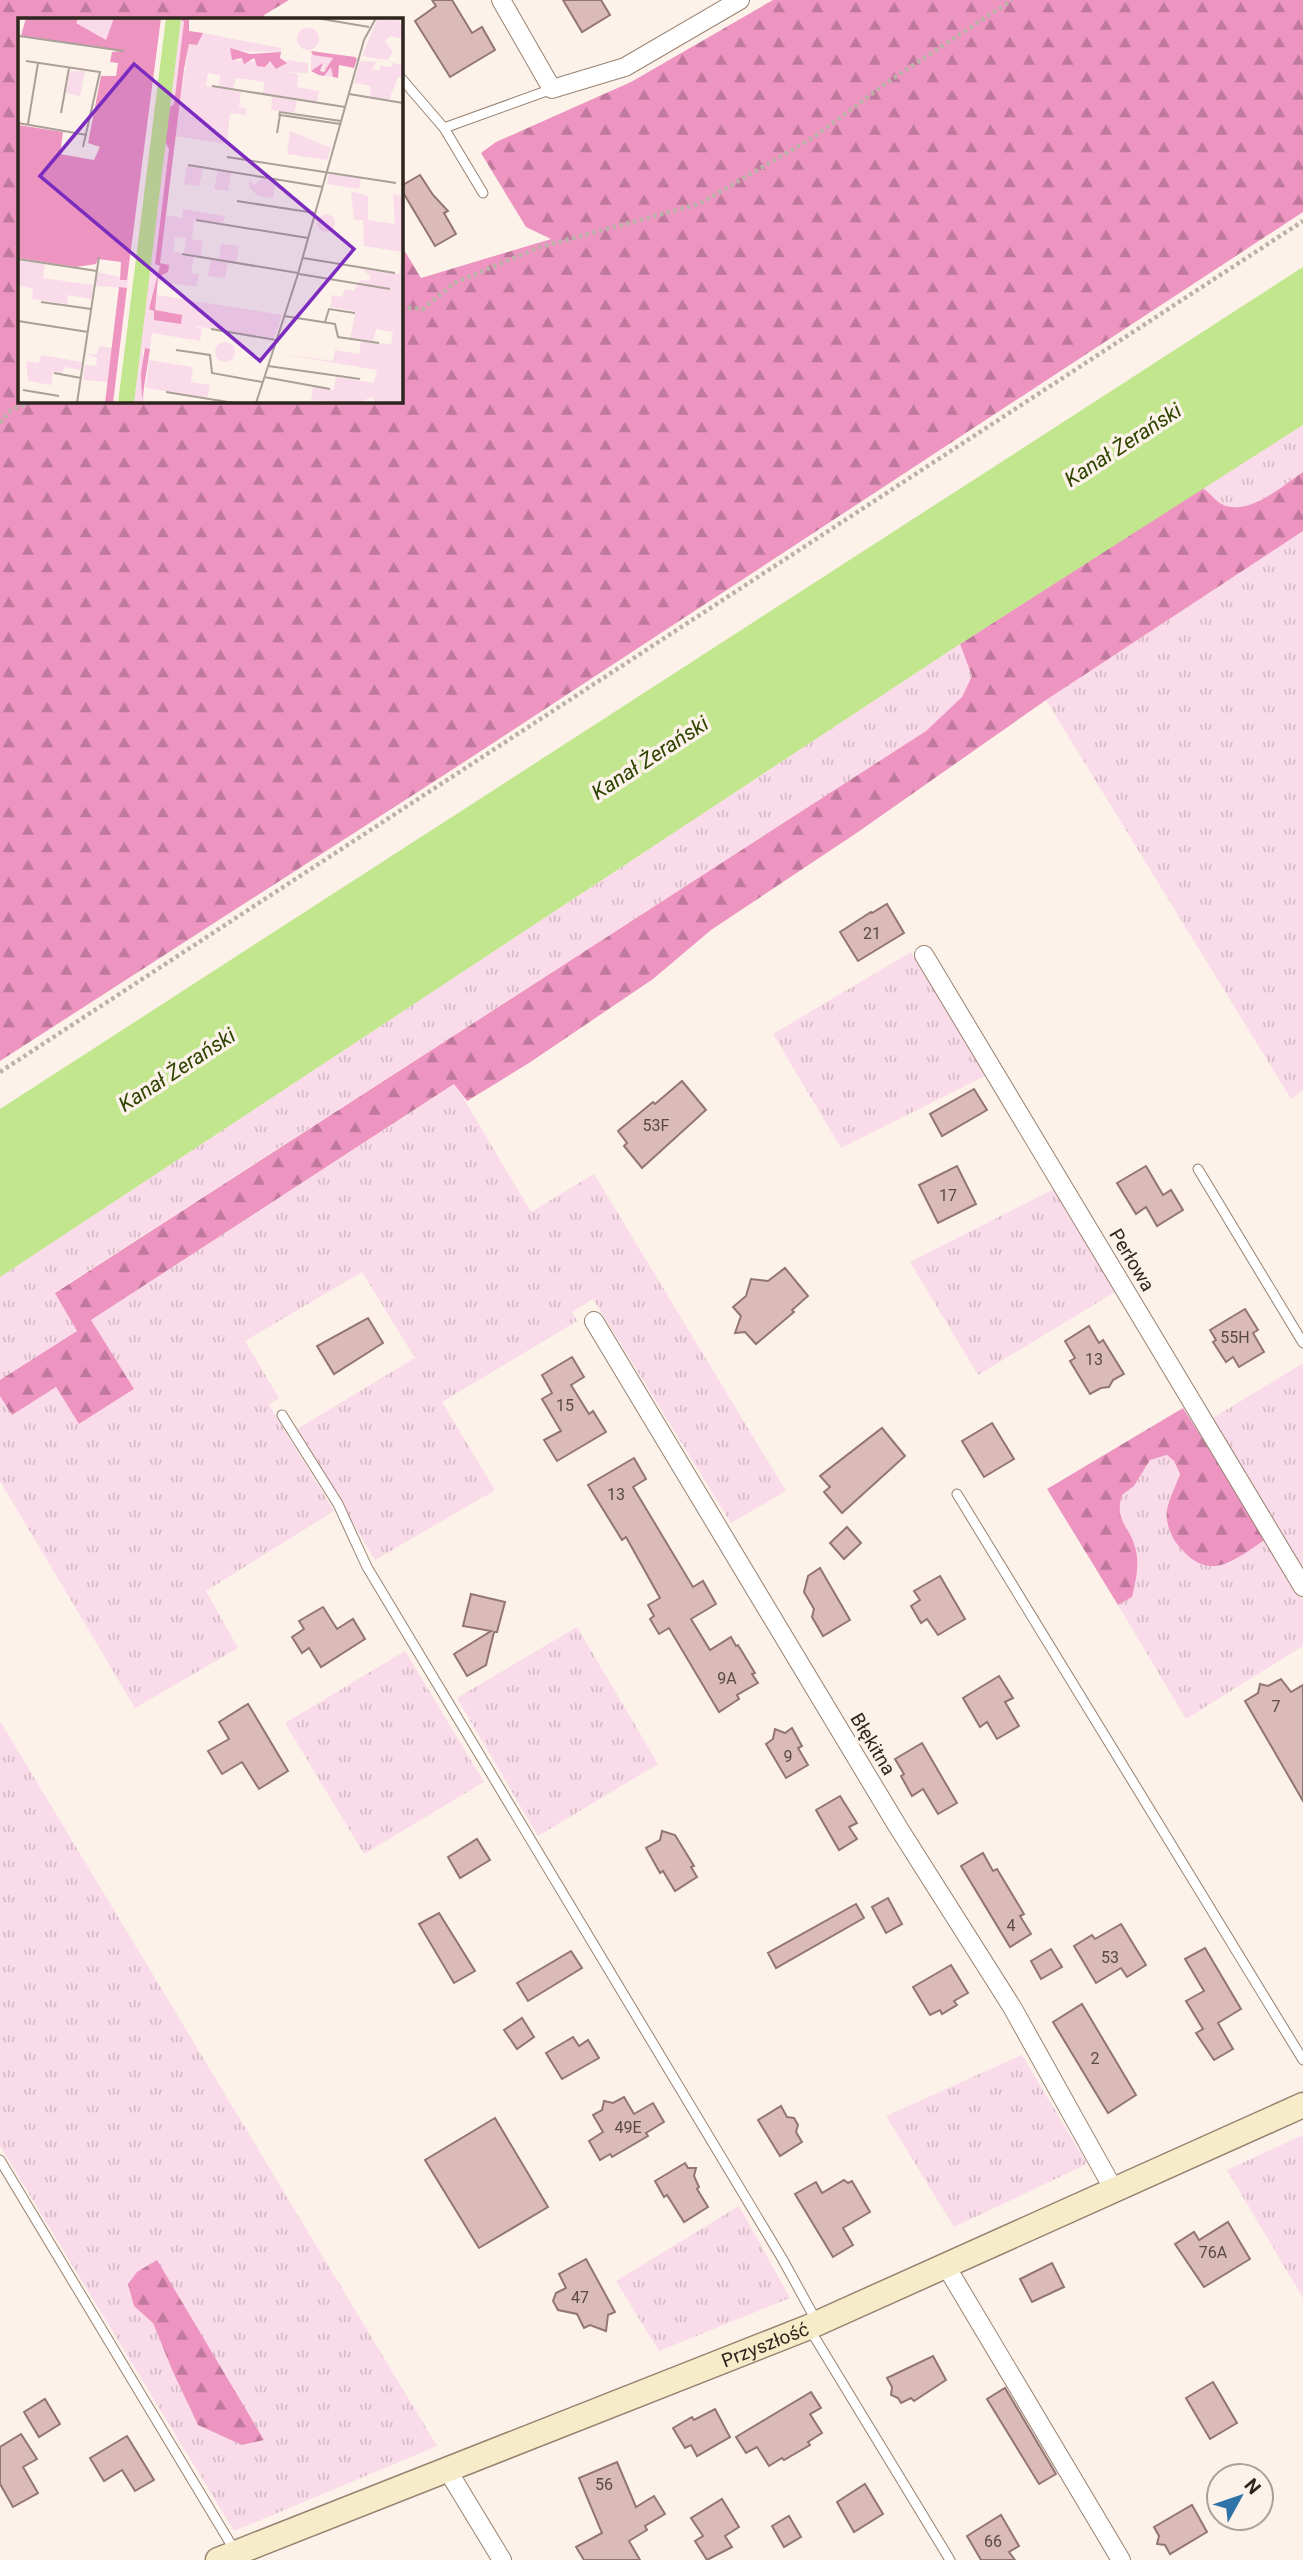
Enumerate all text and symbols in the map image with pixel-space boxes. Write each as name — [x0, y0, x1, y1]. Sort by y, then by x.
inset map — [18, 18, 402, 402]
water label: Kanał Żerański — [1060, 398, 1186, 492]
water label: Kanał Żerański — [587, 711, 713, 805]
house number: 21 — [863, 924, 881, 943]
water label: Kanał Żerański — [114, 1023, 240, 1117]
house number: 53F — [643, 1116, 670, 1135]
house number: 17 — [939, 1186, 957, 1205]
street label: Perłowa — [1104, 1225, 1160, 1295]
house number: 55H — [1220, 1328, 1250, 1347]
house number: 13 — [1085, 1350, 1103, 1369]
house number: 15 — [556, 1396, 574, 1415]
house number: 13 — [607, 1485, 625, 1504]
house number: 9A — [717, 1669, 737, 1688]
house number: 7 — [1272, 1697, 1281, 1716]
street label: Błękitna — [846, 1709, 900, 1779]
house number: 9 — [784, 1747, 793, 1766]
house number: 4 — [1007, 1916, 1016, 1935]
house number: 53 — [1101, 1948, 1119, 1967]
house number: 2 — [1091, 2049, 1100, 2068]
house number: 49E — [614, 2118, 642, 2137]
house number: 76A — [1199, 2243, 1228, 2262]
house number: 47 — [571, 2288, 589, 2307]
street label: Przyszłość — [718, 2317, 812, 2372]
north arrow — [1205, 2462, 1275, 2532]
text: N — [1240, 2474, 1266, 2499]
house number: 56 — [595, 2475, 613, 2494]
house number: 66 — [984, 2532, 1002, 2551]

